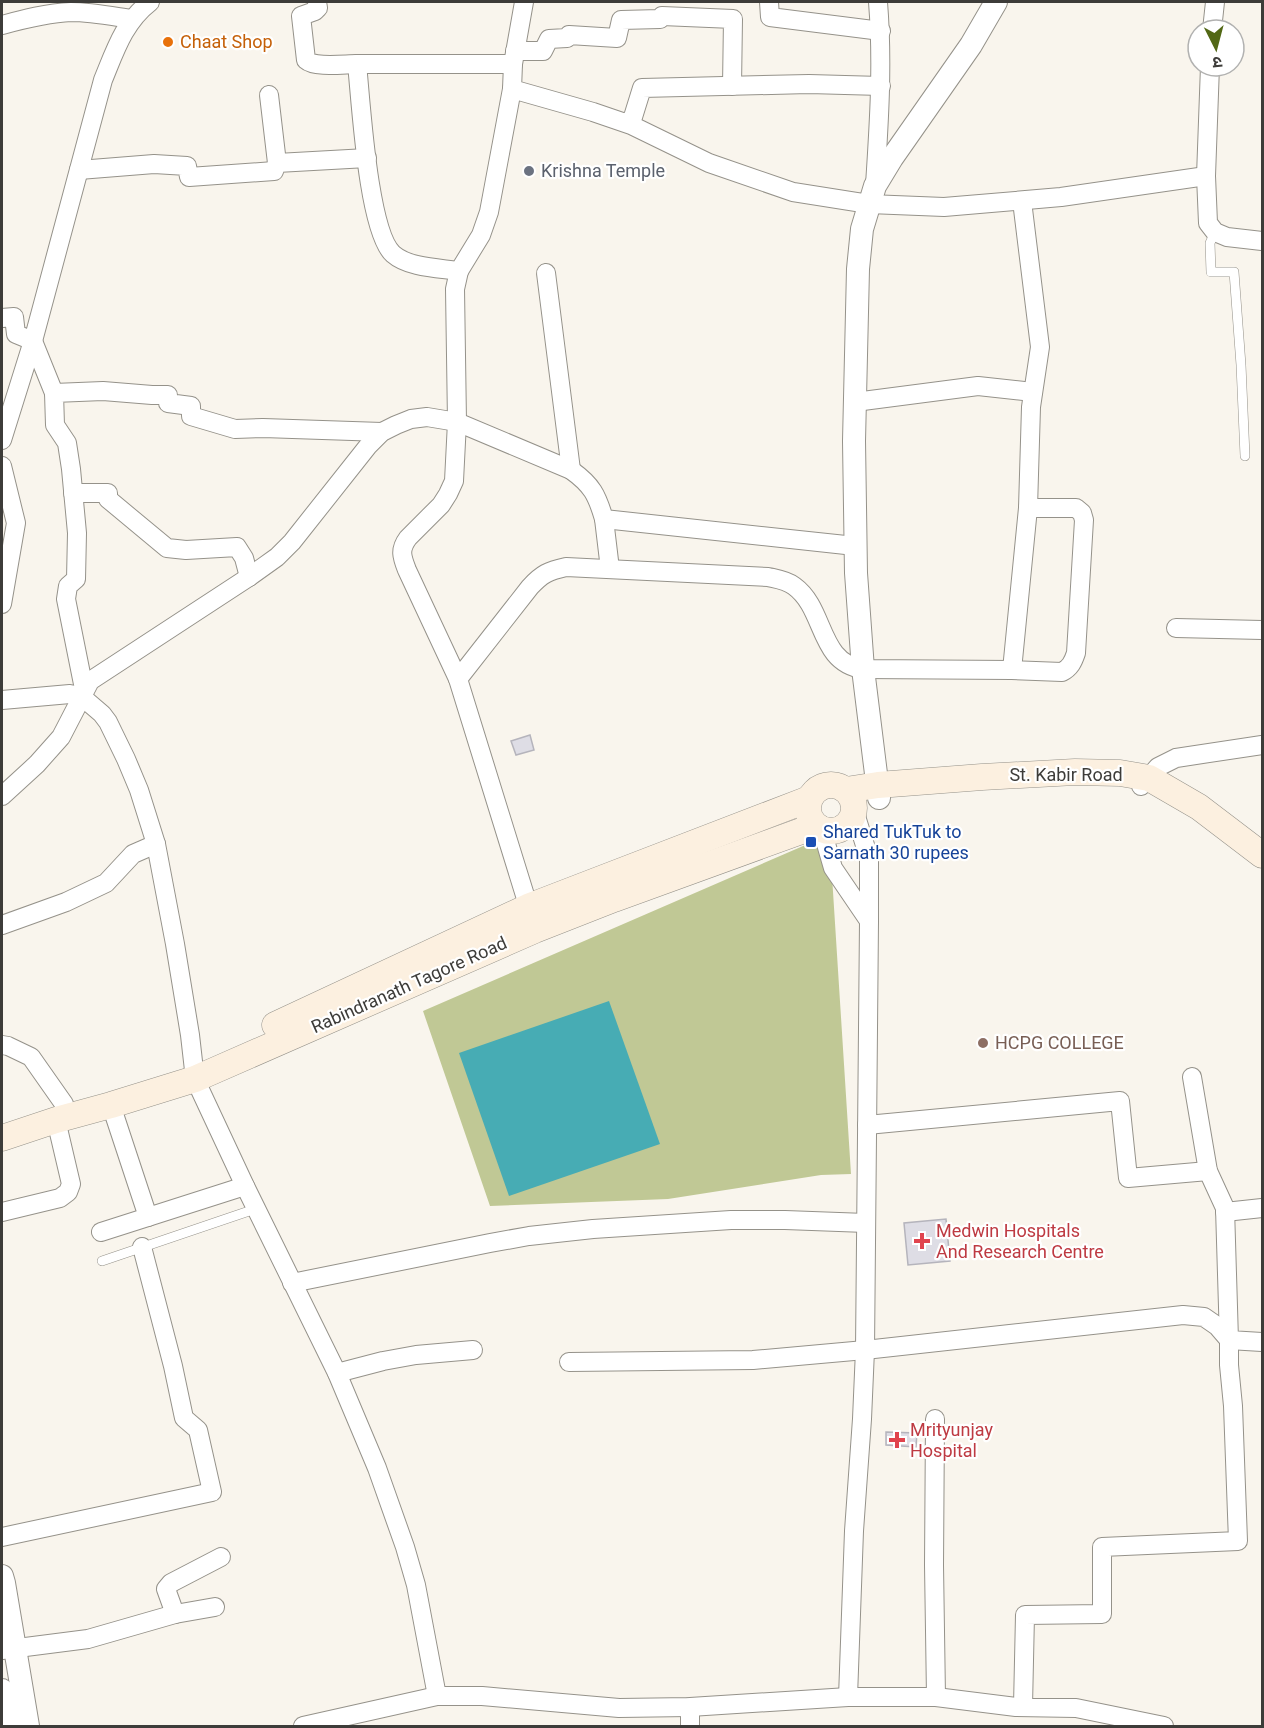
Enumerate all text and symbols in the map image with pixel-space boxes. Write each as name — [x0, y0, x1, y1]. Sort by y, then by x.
north arrow — [1186, 18, 1246, 78]
place label: Chaat Shop — [180, 31, 273, 52]
marker: Chaat Shop — [161, 35, 175, 49]
text: उ — [1211, 52, 1223, 72]
place label: Krishna Temple — [541, 160, 665, 181]
marker: Krishna Temple — [522, 164, 536, 178]
street label: St. Kabir Road — [1009, 764, 1123, 785]
place label: Shared TukTuk to Sarnath 30 rupees — [823, 821, 969, 863]
marker: Shared TukTuk to Sarnath 30 rupees — [804, 835, 818, 849]
street label: Rabindranath Tagore Road — [308, 932, 510, 1037]
place label: HCPG COLLEGE — [995, 1032, 1124, 1053]
marker: HCPG COLLEGE — [976, 1036, 990, 1050]
place label: Medwin Hospitals And Research Centre — [936, 1220, 1104, 1262]
marker: Medwin Hospitals And Research Centre — [913, 1232, 931, 1250]
place label: Mrityunjay Hospital — [910, 1419, 993, 1461]
marker: Mrityunjay Hospital — [888, 1431, 906, 1449]

